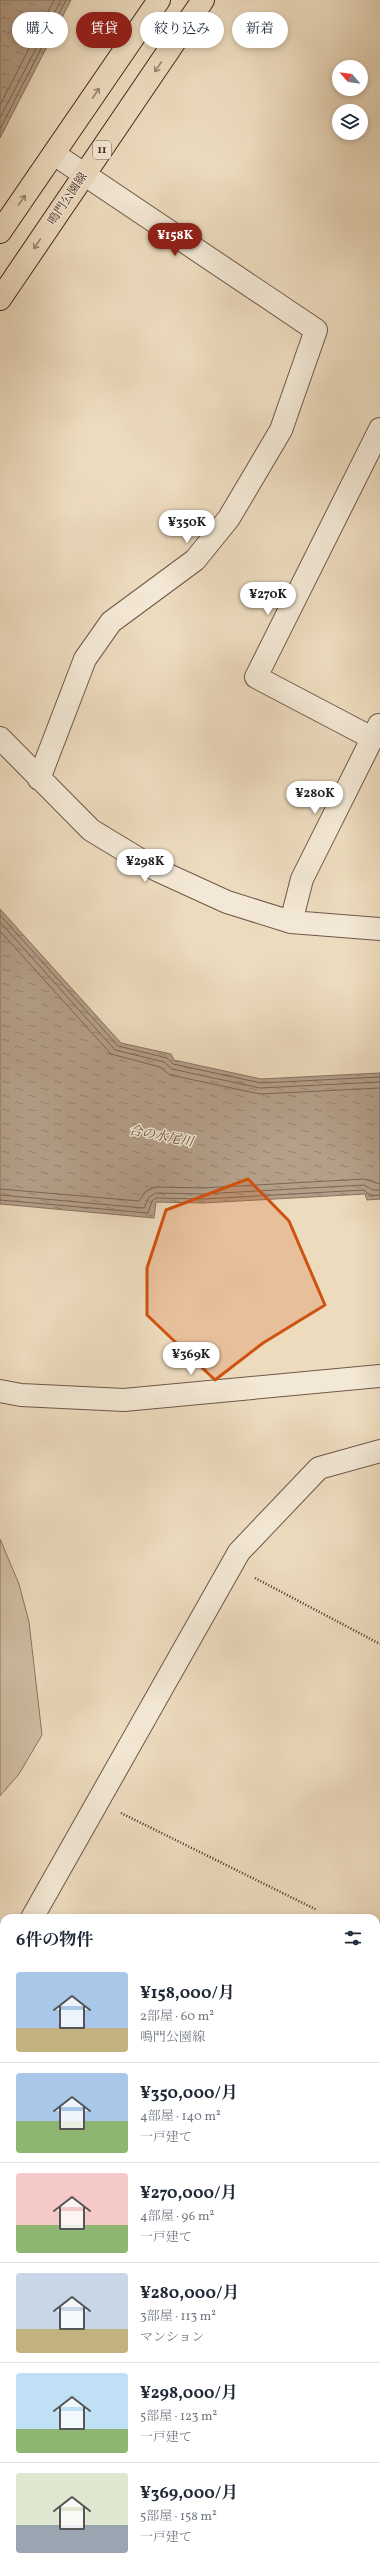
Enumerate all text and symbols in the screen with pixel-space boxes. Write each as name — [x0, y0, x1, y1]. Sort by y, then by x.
chip: 購入 — [12, 12, 68, 48]
chip: 賃貸 — [76, 12, 132, 48]
chip: 絞り込み — [140, 12, 224, 48]
chip: 新着 — [232, 12, 288, 48]
north arrow — [332, 60, 368, 96]
map controls — [332, 60, 368, 140]
one-way arrow — [154, 61, 162, 72]
one-way arrow — [92, 87, 100, 99]
button: layers — [332, 104, 368, 140]
road number: 11 — [93, 141, 111, 159]
street label: 鳴門公園線 — [45, 170, 91, 228]
one-way arrow — [18, 195, 26, 206]
pin: ¥158K — [147, 223, 203, 257]
text: ¥158K — [157, 227, 193, 245]
one-way arrow — [33, 238, 41, 249]
pin: ¥350K — [159, 510, 215, 544]
text: ¥350K — [168, 514, 206, 532]
pin: ¥270K — [240, 582, 296, 616]
text: ¥270K — [249, 586, 287, 604]
pin: ¥280K — [287, 781, 343, 815]
text: ¥280K — [295, 785, 335, 803]
pin: ¥298K — [117, 849, 173, 883]
text: ¥298K — [126, 853, 164, 871]
water label: 合の水尾川 — [127, 1122, 197, 1152]
pin: ¥369K — [163, 1342, 219, 1376]
text: ¥369K — [172, 1346, 210, 1364]
icon: filters — [342, 1927, 364, 1949]
text: 6件の物件 — [16, 1929, 93, 1952]
text: ¥158,000/月 — [140, 1982, 235, 2005]
icon: home — [48, 1988, 96, 2036]
text: 2部屋 · 60 m² — [140, 2008, 214, 2026]
text: 鳴門公園線 — [140, 2029, 205, 2047]
text: ¥350,000/月 — [140, 2082, 238, 2105]
icon: home — [48, 2089, 96, 2137]
text: 4部屋 · 140 m² — [140, 2108, 221, 2126]
text: 一戸建て — [140, 2129, 192, 2147]
text: ¥270,000/月 — [140, 2182, 238, 2205]
icon: home — [48, 2189, 96, 2237]
text: 4部屋 · 96 m² — [140, 2208, 214, 2226]
text: 一戸建て — [140, 2229, 192, 2247]
text: ¥280,000/月 — [140, 2282, 240, 2305]
icon: home — [48, 2289, 96, 2337]
text: 3部屋 · 113 m² — [140, 2308, 216, 2326]
text: マンション — [140, 2329, 204, 2347]
text: ¥298,000/月 — [140, 2382, 238, 2405]
icon: home — [48, 2389, 96, 2437]
text: 5部屋 · 123 m² — [140, 2408, 217, 2426]
text: 一戸建て — [140, 2429, 192, 2447]
text: ¥369,000/月 — [140, 2482, 238, 2505]
icon: home — [48, 2489, 96, 2537]
text: 5部屋 · 158 m² — [140, 2508, 217, 2526]
text: 一戸建て — [140, 2529, 192, 2547]

